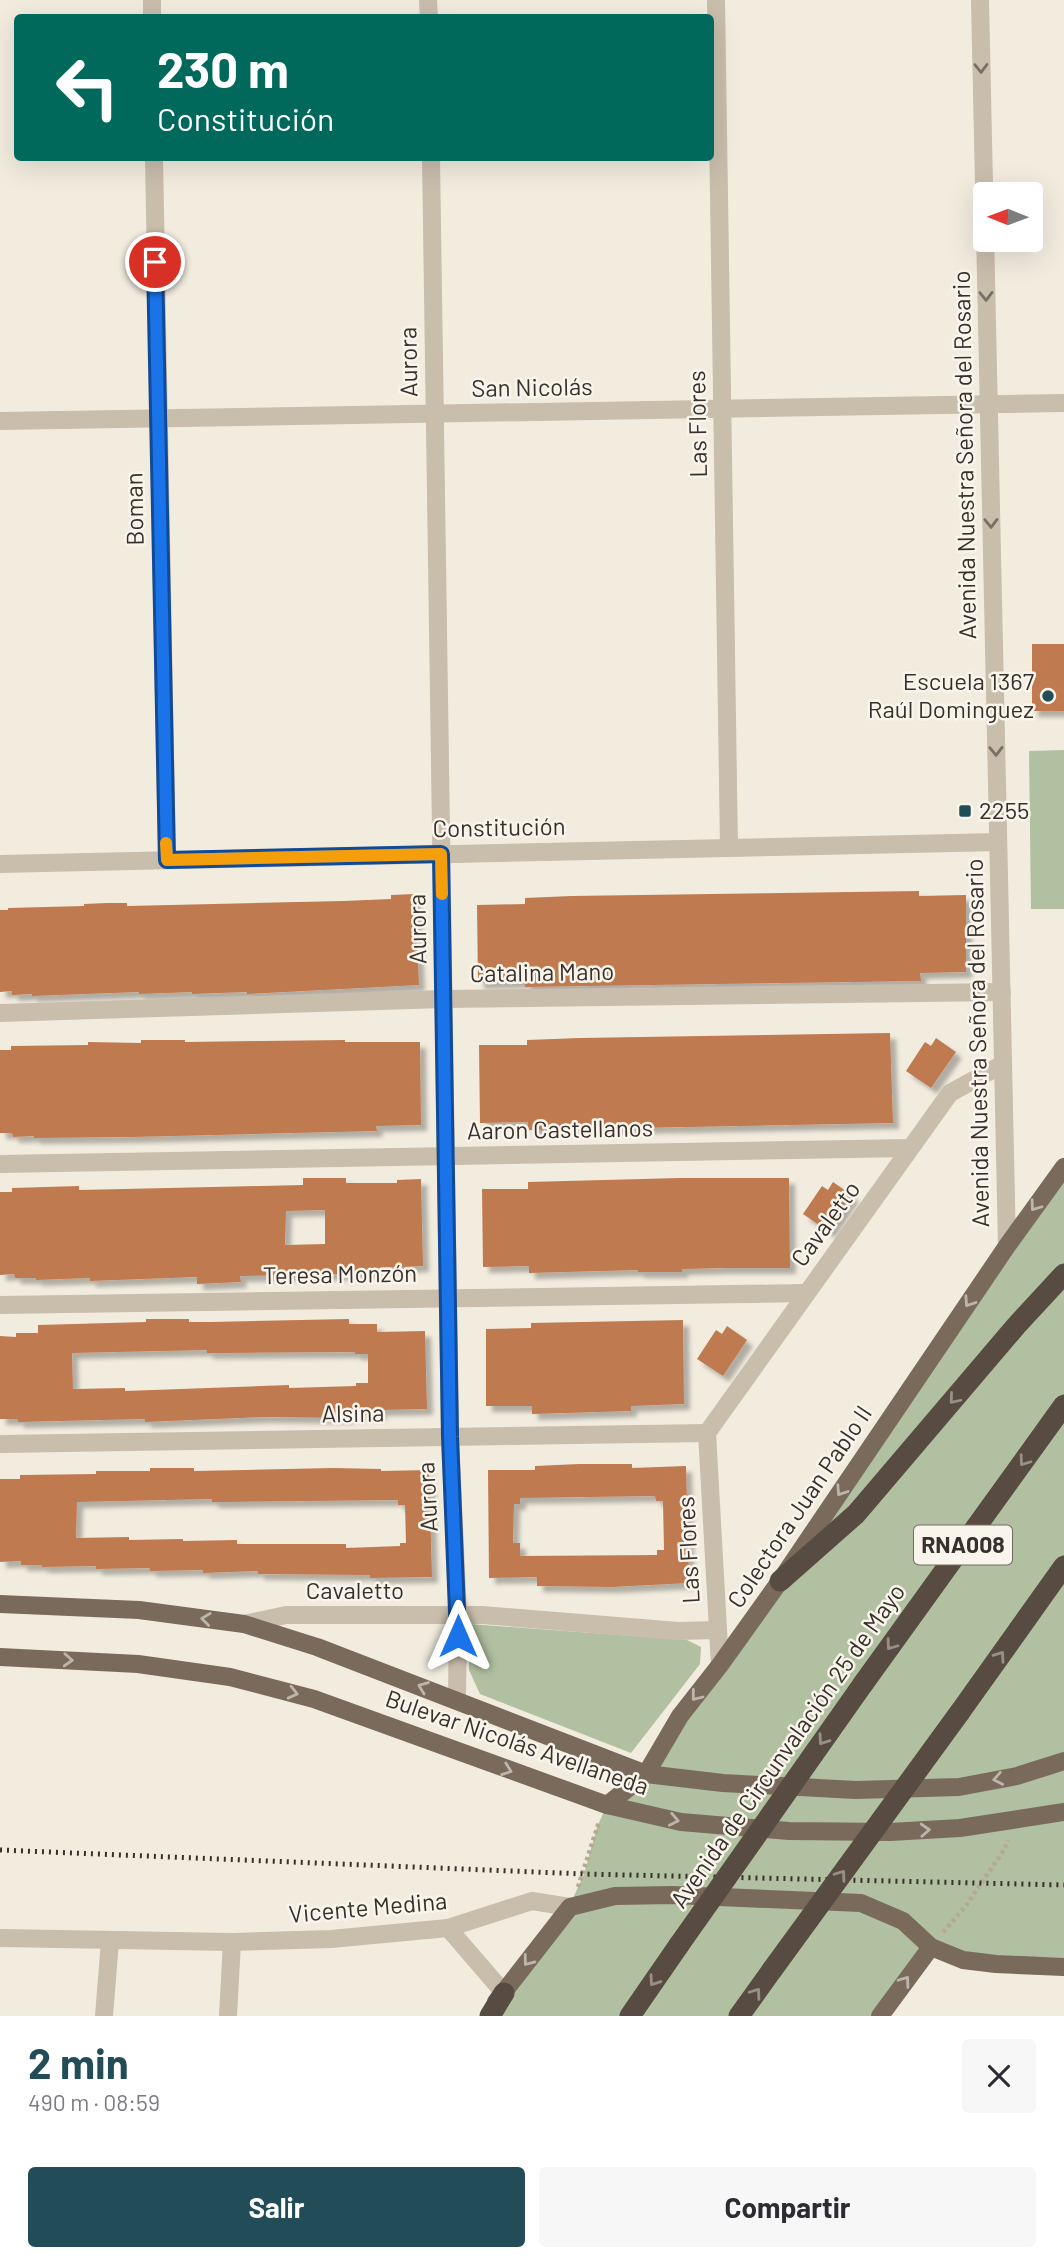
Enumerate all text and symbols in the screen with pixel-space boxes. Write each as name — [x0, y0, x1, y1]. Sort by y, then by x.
text: 230 m — [157, 39, 289, 98]
icon: left — [42, 42, 133, 133]
one-way arrow — [973, 63, 989, 74]
text: Constitución — [157, 99, 334, 137]
north arrow — [973, 182, 1043, 252]
map controls — [973, 182, 1043, 252]
pin — [125, 232, 185, 292]
icon: arrive — [136, 243, 174, 281]
street label: Avenida Nuestra Señora del Rosario — [946, 270, 981, 640]
one-way arrow — [978, 291, 994, 301]
street label: Aurora — [392, 327, 423, 397]
street label: Las Flores — [681, 370, 712, 478]
street label: San Nicolás — [471, 371, 593, 402]
street label: Boman — [118, 472, 149, 546]
one-way arrow — [983, 518, 999, 529]
place label: Escuela 1367 Raúl Dominguez — [868, 666, 1034, 723]
marker: Escuela 1367 Raúl Dominguez — [1040, 688, 1056, 704]
one-way arrow — [988, 746, 1004, 756]
place label: 2255 — [979, 795, 1029, 824]
marker: 2255 — [957, 803, 973, 819]
street label: Constitución — [432, 811, 566, 842]
street label: Avenida Nuestra Señora del Rosario — [959, 858, 994, 1228]
street label: Aurora — [401, 894, 432, 964]
street label: Catalina Mano — [469, 956, 614, 987]
street label: Aaron Castellanos — [467, 1112, 653, 1145]
street label: Cavaletto — [784, 1175, 865, 1271]
one-way arrow — [1031, 1198, 1044, 1211]
street label: Teresa Monzón — [263, 1258, 417, 1289]
one-way arrow — [965, 1294, 977, 1307]
one-way arrow — [950, 1390, 962, 1403]
street label: Alsina — [321, 1397, 385, 1428]
street label: Colectora Juan Pablo II — [720, 1400, 877, 1613]
one-way arrow — [1020, 1453, 1032, 1466]
street label: Aurora — [410, 1461, 443, 1533]
one-way arrow — [836, 1483, 849, 1496]
street label: Las Flores — [670, 1496, 705, 1604]
road number: RNA008 — [914, 1526, 1012, 1564]
street label: Cavaletto — [306, 1575, 404, 1604]
street label: Avenida de Circunvalación 25 de Mayo — [663, 1577, 910, 1913]
position arrow — [421, 1599, 495, 1673]
one-way arrow — [200, 1611, 212, 1626]
one-way arrow — [887, 1637, 899, 1650]
one-way arrow — [992, 1651, 1004, 1664]
one-way arrow — [63, 1652, 74, 1667]
one-way arrow — [417, 1681, 429, 1695]
street label: Bulevar Nicolás Avellaneda — [382, 1683, 653, 1800]
one-way arrow — [286, 1685, 298, 1699]
one-way arrow — [691, 1688, 704, 1701]
one-way arrow — [819, 1732, 831, 1745]
one-way arrow — [500, 1762, 512, 1776]
one-way arrow — [992, 1771, 1004, 1786]
one-way arrow — [668, 1811, 680, 1826]
one-way arrow — [920, 1823, 931, 1838]
one-way arrow — [833, 1870, 845, 1883]
street label: Vicente Medina — [288, 1885, 448, 1928]
one-way arrow — [524, 1953, 536, 1965]
one-way arrow — [650, 1973, 663, 1986]
one-way arrow — [897, 1977, 910, 1989]
one-way arrow — [747, 1988, 760, 2001]
text: 2 min — [28, 2037, 129, 2087]
button: close — [962, 2039, 1036, 2113]
text: 490 m · 08:59 — [28, 2088, 160, 2116]
button: Salir — [28, 2167, 525, 2247]
button: Compartir — [539, 2167, 1036, 2247]

